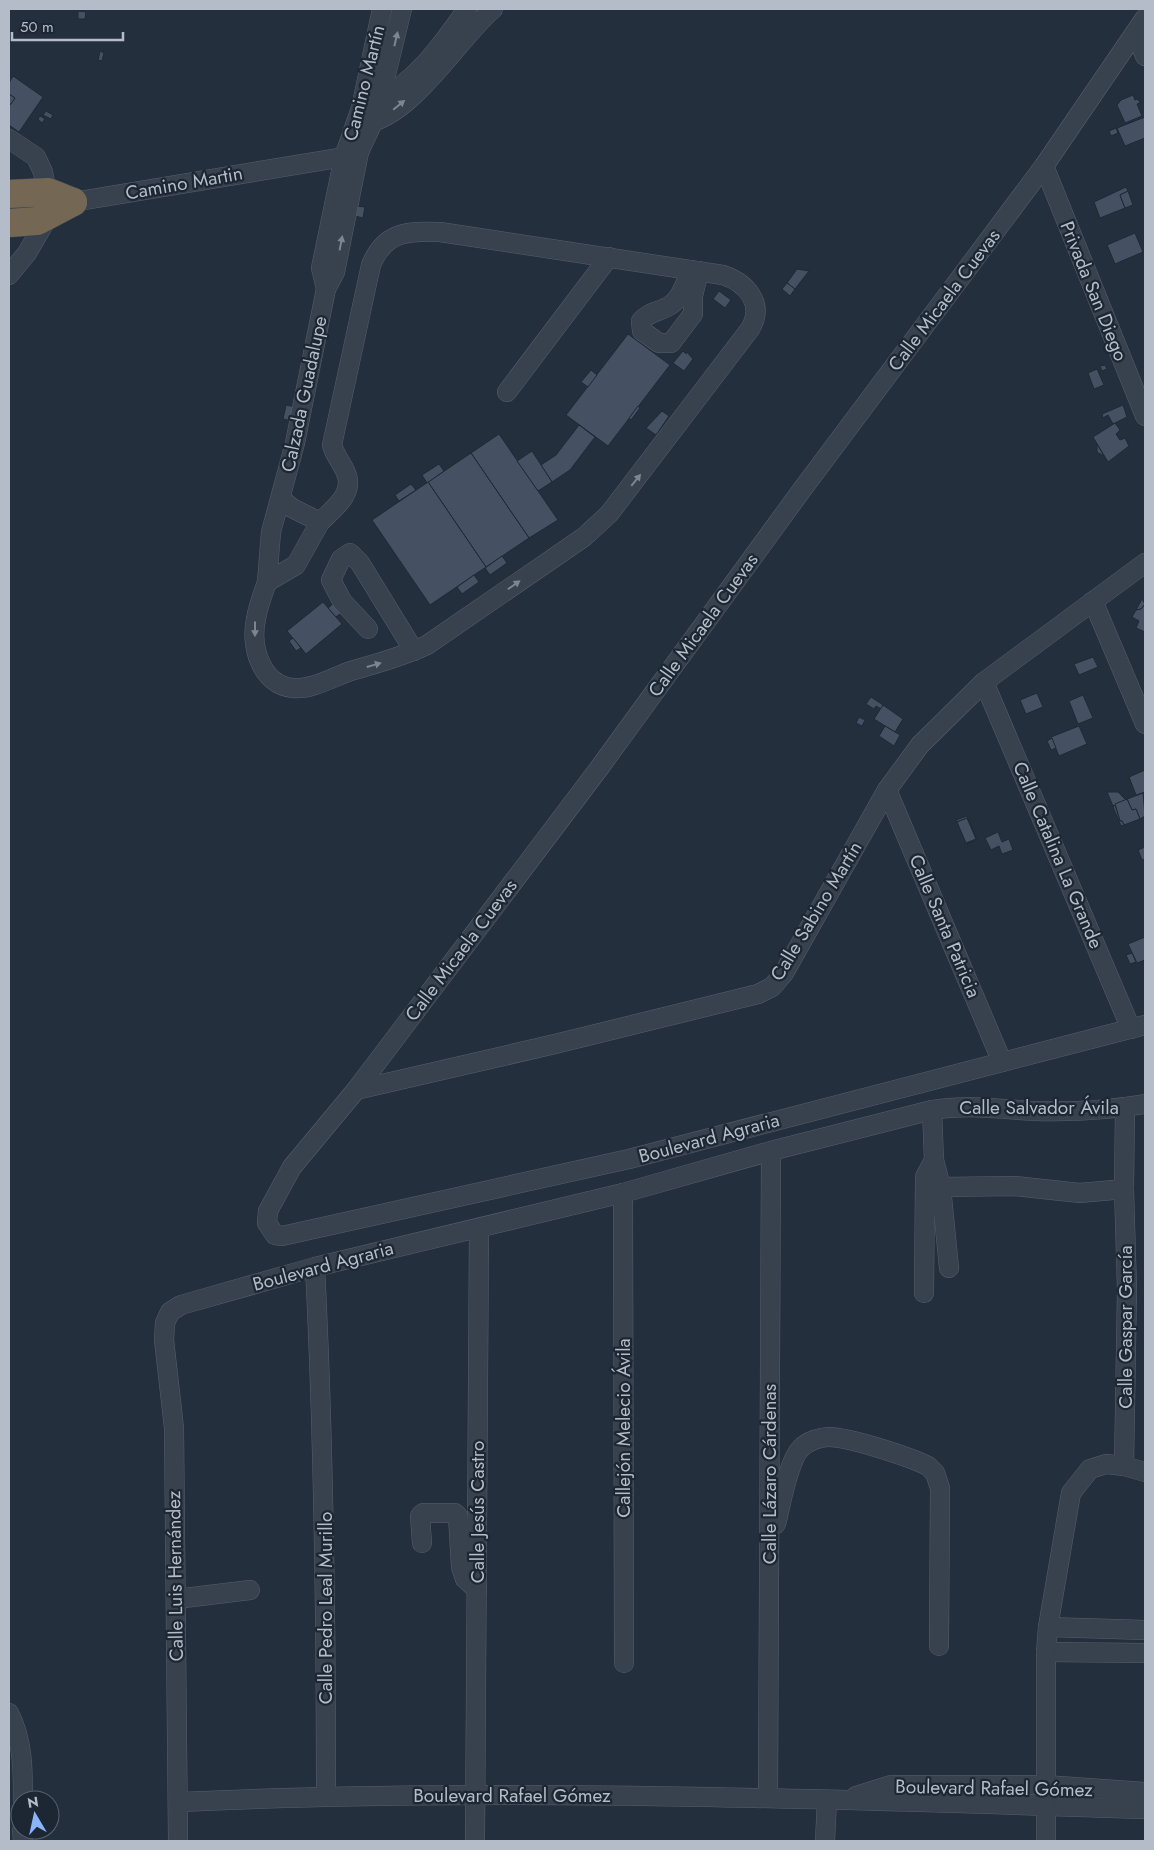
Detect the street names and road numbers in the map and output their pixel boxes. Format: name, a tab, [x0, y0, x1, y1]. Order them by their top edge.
street label: Camino Martín	[337, 22, 391, 144]
street label: Camino Martin	[123, 159, 245, 207]
street label: Privada San Diego	[1054, 217, 1134, 365]
street label: Calle Micaela Cuevas	[882, 223, 1007, 377]
street label: Calzada Guadalupe	[274, 313, 334, 474]
street label: Calle Micaela Cuevas	[642, 547, 765, 702]
street label: Calle Catalina La Grande	[1006, 757, 1110, 953]
street label: Calle Sabino Martín	[764, 836, 868, 986]
street label: Calle Santa Patricia	[903, 850, 987, 1002]
street label: Calle Micaela Cuevas	[399, 873, 524, 1027]
street label: Calle Salvador Ávila	[959, 1094, 1119, 1121]
street label: Boulevard Agraria	[635, 1106, 783, 1170]
street label: Boulevard Agraria	[249, 1234, 397, 1298]
street label: Calle Gaspar García	[1112, 1245, 1139, 1409]
street label: Callejón Melecio Ávila	[610, 1338, 637, 1518]
street label: Calle Lázaro Cárdenas	[756, 1383, 783, 1564]
street label: Calle Jesús Castro	[464, 1441, 491, 1583]
street label: Calle Luis Hernández	[160, 1490, 190, 1662]
street label: Calle Pedro Leal Murillo	[312, 1512, 339, 1704]
street label: Boulevard Rafael Gómez	[895, 1773, 1093, 1803]
street label: Boulevard Rafael Gómez	[413, 1782, 611, 1809]

